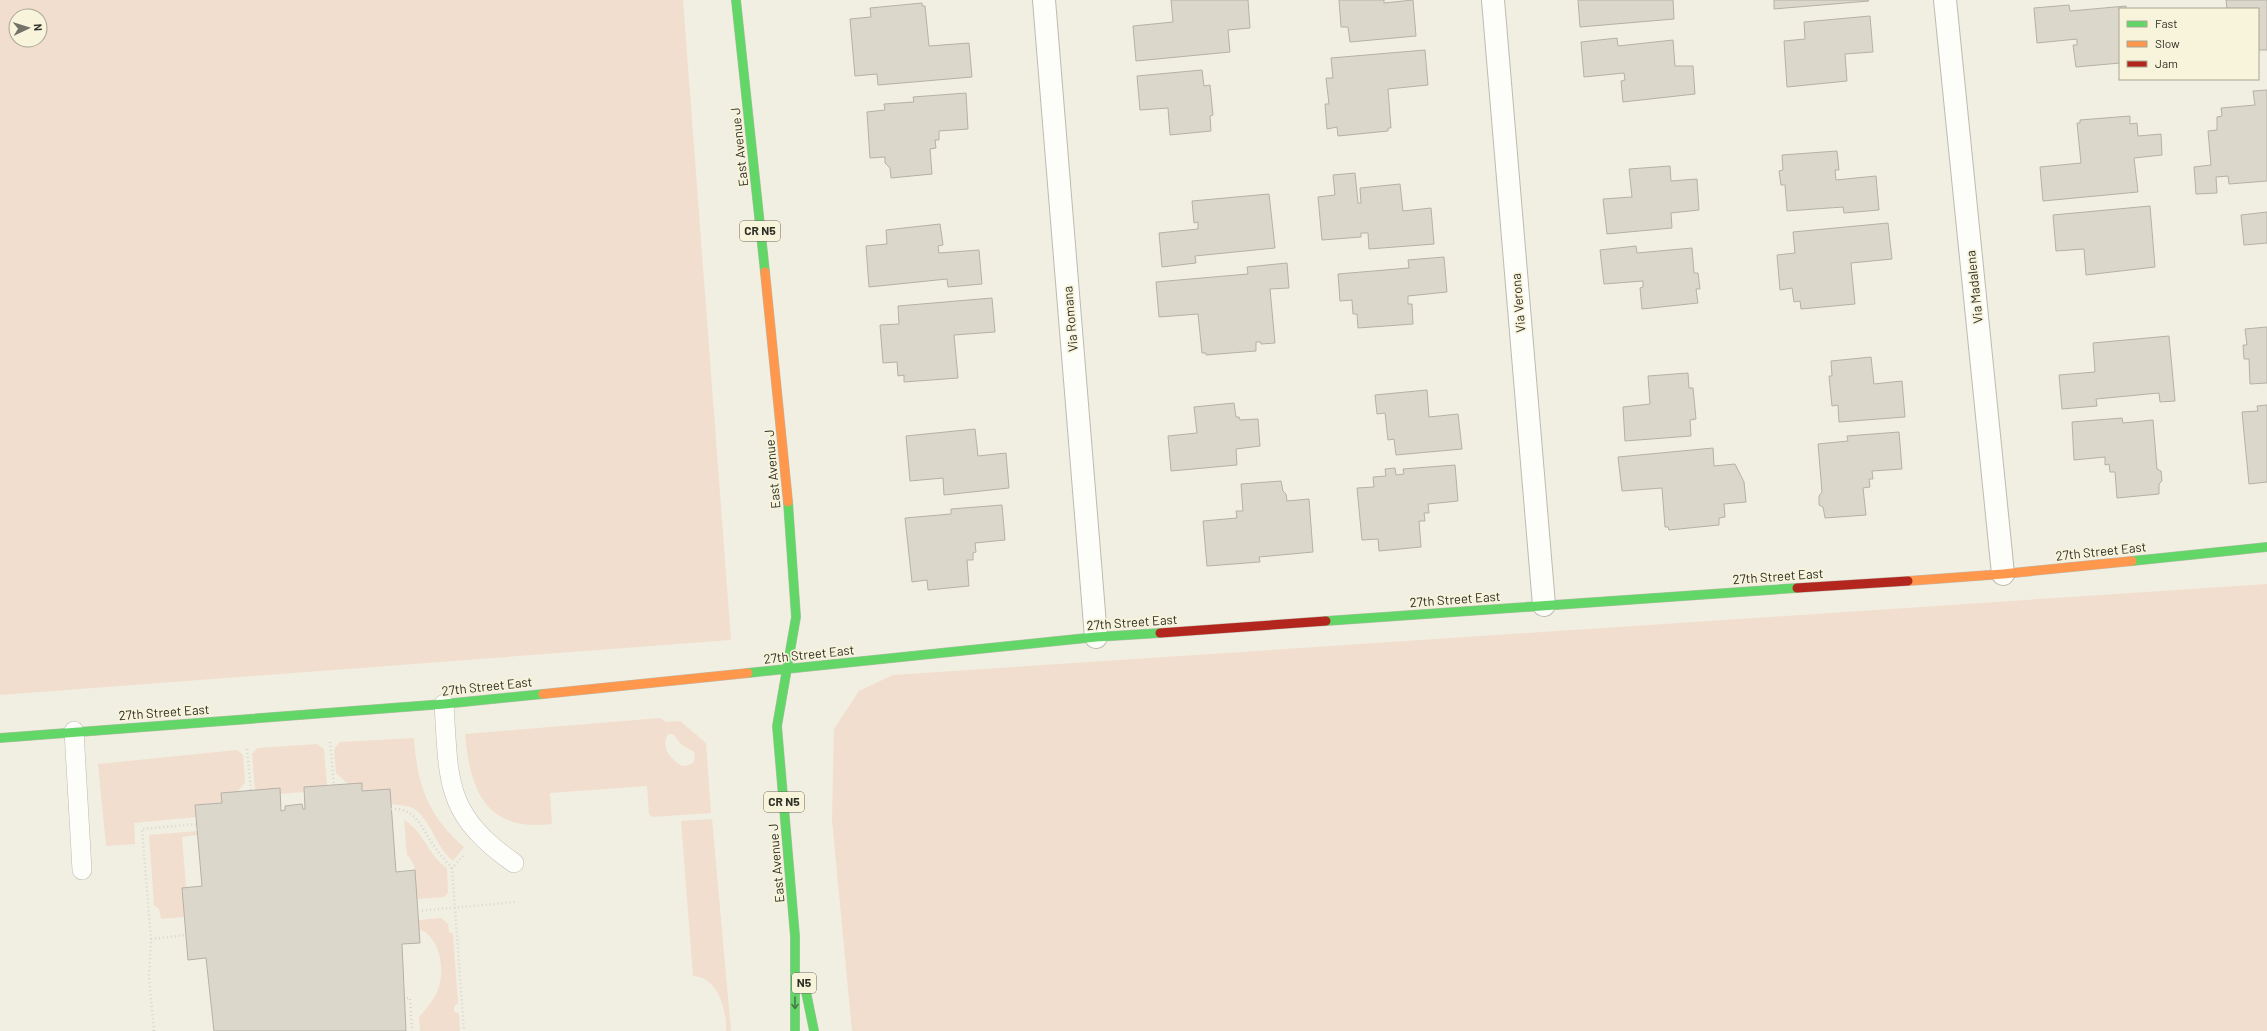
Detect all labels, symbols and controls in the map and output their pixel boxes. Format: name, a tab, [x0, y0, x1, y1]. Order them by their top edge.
north arrow	[8, 8, 48, 48]
legend	[2119, 8, 2259, 80]
text: Fast	[2155, 16, 2178, 30]
text: N	[32, 23, 45, 31]
text: Slow	[2155, 36, 2180, 50]
text: Jam	[2155, 56, 2178, 70]
street label: East Avenue J	[727, 107, 751, 187]
road number: CR N5	[740, 221, 780, 241]
street label: Via Madalena	[1962, 250, 1986, 324]
street label: Via Verona	[1507, 273, 1529, 333]
street label: Via Romana	[1059, 285, 1081, 353]
street label: East Avenue J	[761, 429, 783, 509]
street label: 27th Street East	[2055, 538, 2147, 564]
street label: 27th Street East	[1732, 565, 1824, 587]
street label: 27th Street East	[1409, 588, 1501, 610]
street label: 27th Street East	[1086, 611, 1178, 633]
street label: 27th Street East	[763, 641, 855, 667]
street label: 27th Street East	[441, 673, 533, 699]
street label: 27th Street East	[118, 701, 210, 723]
road number: CR N5	[764, 792, 804, 812]
street label: East Avenue J	[765, 823, 787, 903]
road number: N5	[792, 973, 816, 993]
one-way arrow	[791, 996, 799, 1009]

